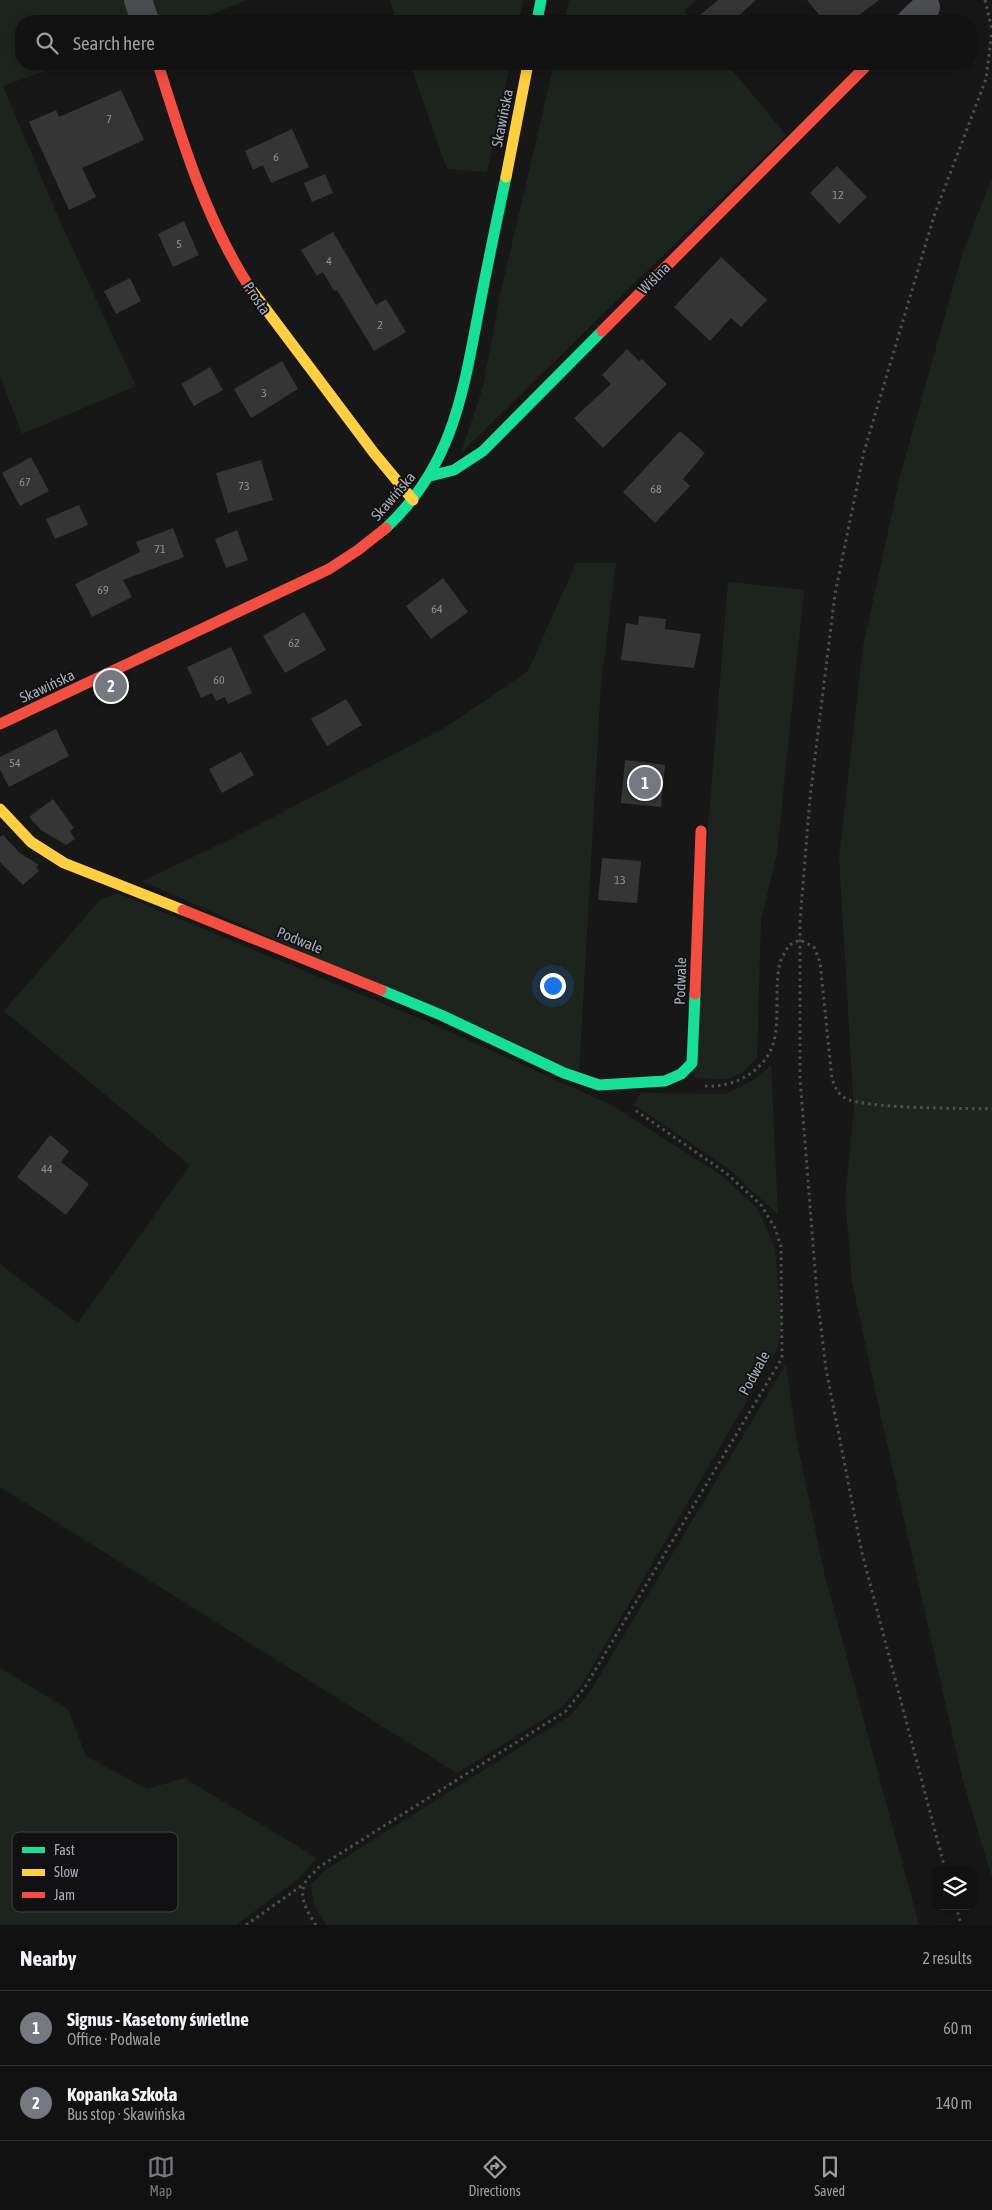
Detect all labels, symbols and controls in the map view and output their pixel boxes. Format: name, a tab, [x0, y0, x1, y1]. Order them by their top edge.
search box	[15, 15, 977, 70]
icon: search	[33, 29, 61, 57]
text: Search here	[73, 32, 155, 54]
street label: Skawińska	[488, 88, 516, 148]
house number: 7	[106, 112, 112, 126]
house number: 6	[273, 150, 279, 164]
house number: 12	[832, 188, 844, 202]
house number: 5	[176, 237, 182, 251]
house number: 4	[326, 254, 332, 268]
street label: Wiślna	[635, 259, 673, 297]
street label: Prosta	[240, 279, 274, 317]
house number: 2	[377, 318, 383, 332]
house number: 3	[261, 386, 267, 400]
street label: Skawińska	[367, 468, 419, 524]
house number: 67	[19, 475, 31, 489]
house number: 73	[238, 479, 250, 493]
house number: 68	[650, 482, 662, 496]
house number: 71	[154, 542, 166, 556]
house number: 69	[97, 583, 109, 597]
house number: 64	[431, 602, 443, 616]
house number: 62	[288, 636, 300, 650]
street label: Skawińska	[17, 666, 77, 706]
pin: 2	[95, 667, 127, 705]
house number: 60	[213, 673, 225, 687]
house number: 54	[9, 756, 21, 770]
pin: 1	[629, 764, 661, 802]
house number: 13	[614, 873, 626, 887]
street label: Podwale	[275, 923, 326, 957]
street label: Podwale	[671, 957, 689, 1005]
your location	[540, 973, 566, 999]
house number: 44	[41, 1162, 53, 1176]
street label: Podwale	[735, 1348, 773, 1398]
legend	[12, 1832, 178, 1912]
text: Fast	[54, 1842, 75, 1858]
text: Slow	[54, 1864, 79, 1880]
map controls	[932, 1865, 977, 1910]
button: layers	[932, 1865, 977, 1910]
text: Jam	[54, 1887, 75, 1903]
text: Nearby	[20, 1946, 76, 1970]
text: 2 results	[922, 1949, 972, 1967]
text: Signus - Kasetony świetlne	[67, 2008, 249, 2030]
text: 1	[32, 2019, 40, 2037]
text: 60 m	[943, 2019, 972, 2037]
text: Office · Podwale	[67, 2030, 161, 2048]
text: Kopanka Szkoła	[67, 2083, 177, 2105]
text: 2	[32, 2094, 40, 2112]
text: 140 m	[936, 2094, 972, 2112]
text: Bus stop · Skawińska	[67, 2105, 185, 2123]
tab: Map	[147, 2153, 175, 2199]
tab: Directions	[468, 2153, 521, 2199]
tab: Saved	[814, 2153, 845, 2199]

